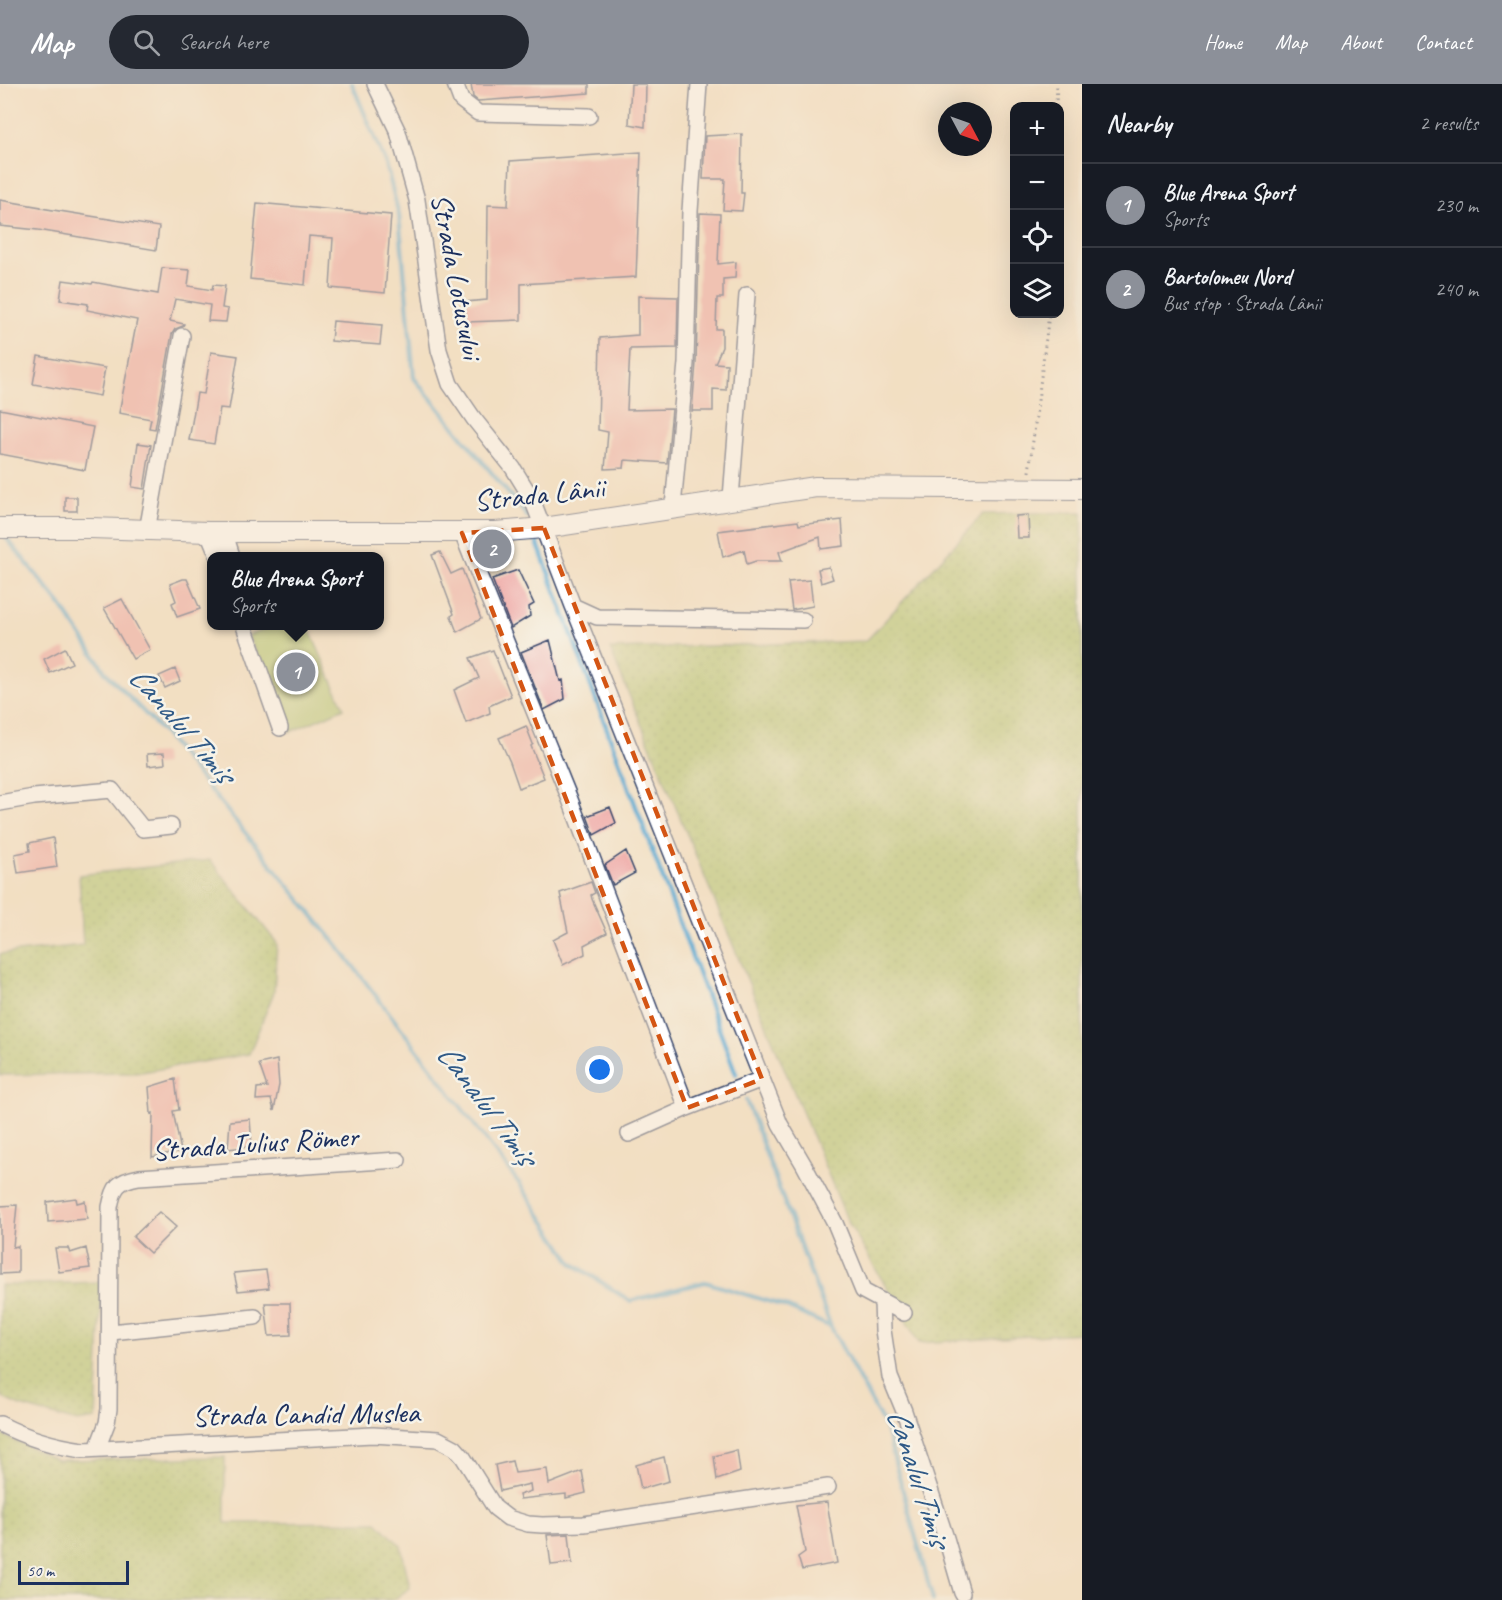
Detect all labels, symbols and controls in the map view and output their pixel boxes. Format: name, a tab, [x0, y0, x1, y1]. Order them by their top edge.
search box	[109, 15, 529, 69]
text: Map	[30, 25, 73, 60]
icon: search	[130, 26, 163, 59]
text: Search here	[178, 28, 268, 56]
text: Home	[1204, 29, 1242, 55]
text: Map	[1275, 29, 1307, 55]
text: About	[1340, 29, 1382, 55]
text: Contact	[1415, 29, 1472, 55]
north arrow	[938, 102, 992, 156]
map controls	[1010, 102, 1064, 318]
button: +	[1010, 102, 1064, 156]
text: Nearby	[1106, 107, 1171, 140]
text: 2 results	[1419, 111, 1478, 136]
button: −	[1010, 156, 1064, 210]
text: Blue Arena Sport	[1163, 179, 1294, 207]
street label: Strada Lotusului	[422, 190, 492, 365]
text: 1	[1121, 193, 1130, 218]
text: 230 m	[1435, 193, 1478, 218]
text: Sports	[1163, 207, 1208, 232]
button: locate	[1010, 210, 1064, 264]
text: Bartolomeu Nord	[1163, 263, 1291, 291]
button: layers	[1010, 264, 1064, 318]
text: 2	[1121, 277, 1130, 302]
text: 240 m	[1435, 277, 1478, 302]
text: Bus stop · Strada Lânii	[1163, 291, 1321, 316]
street label: Strada Lânii	[472, 468, 609, 520]
pin: 2	[472, 526, 512, 572]
popup	[207, 552, 384, 630]
text: Blue Arena Sport	[230, 565, 361, 593]
text: Sports	[230, 593, 275, 618]
pin: 1	[276, 650, 316, 694]
water label: Canalul Timiș	[120, 657, 248, 796]
water label: Canalul Timiș	[428, 1035, 550, 1178]
your location	[585, 1055, 614, 1084]
street label: Strada Iulius Römer	[151, 1117, 362, 1169]
street label: Strada Candid Muslea	[192, 1393, 422, 1435]
water label: Canalul Timiș	[878, 1403, 962, 1557]
scale bar	[18, 1558, 129, 1586]
text: 50 m	[27, 1561, 54, 1581]

